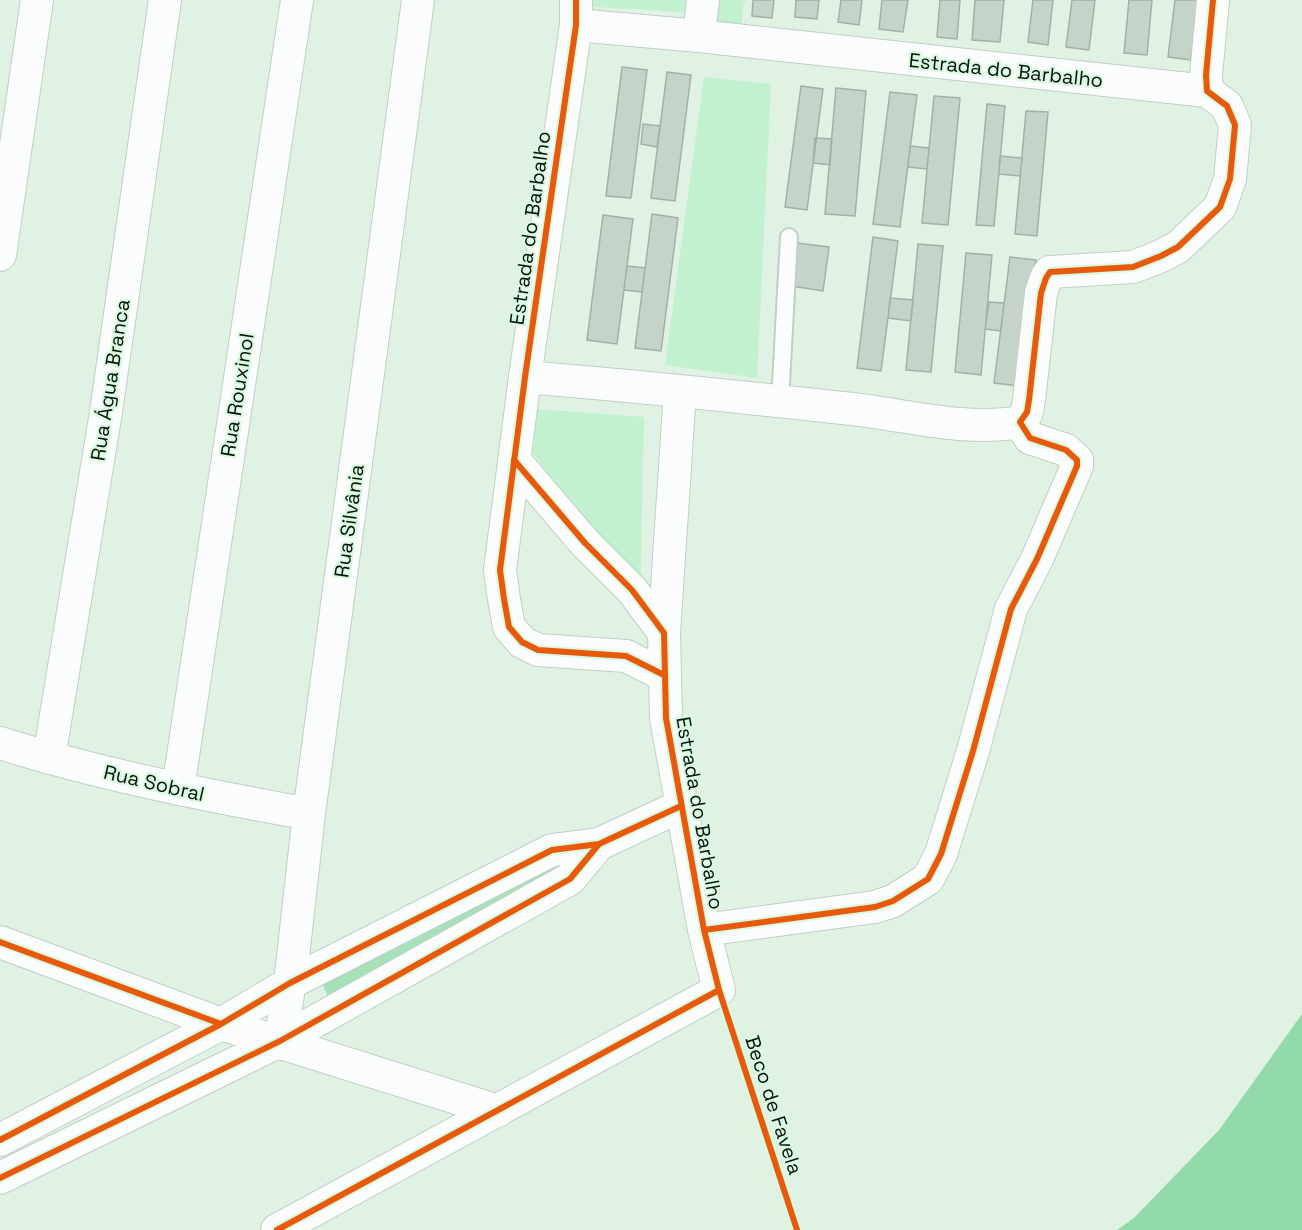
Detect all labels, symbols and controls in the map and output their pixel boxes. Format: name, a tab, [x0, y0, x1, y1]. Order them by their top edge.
street label: Estrada do Barbalho	[908, 47, 1104, 93]
street label: Estrada do Barbalho	[504, 130, 556, 326]
street label: Rua Água Branca	[84, 297, 136, 463]
street label: Rua Rouxinol	[214, 331, 260, 459]
street label: Rua Silvânia	[328, 463, 370, 579]
street label: Estrada do Barbalho	[670, 715, 730, 911]
street label: Rua Sobral	[101, 759, 207, 807]
street label: Beco de Favela	[739, 1032, 809, 1178]

